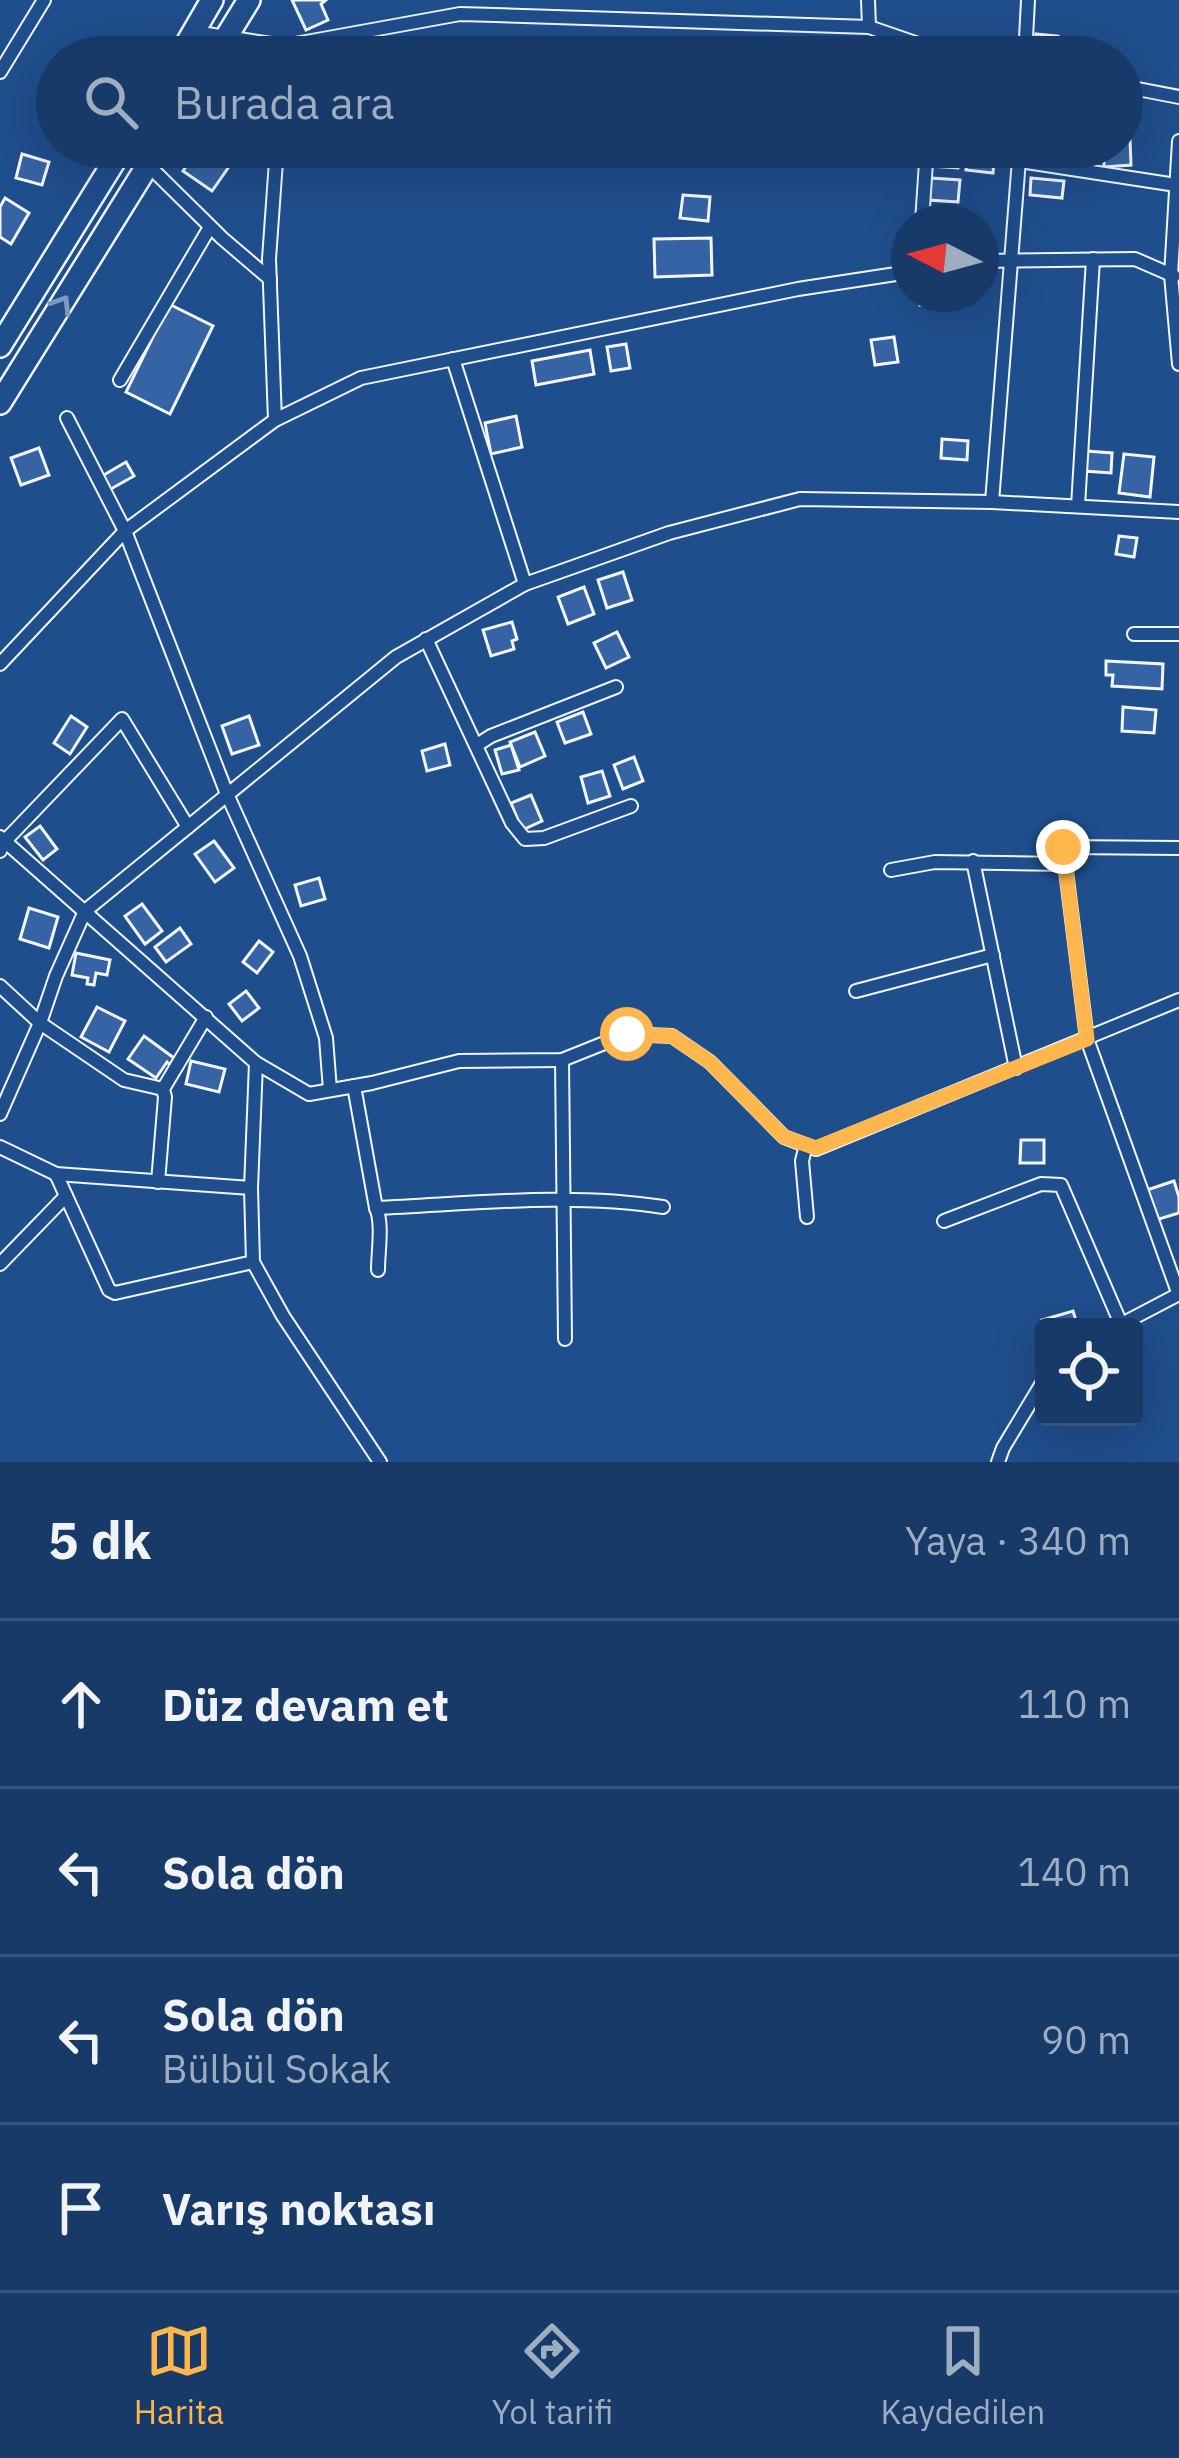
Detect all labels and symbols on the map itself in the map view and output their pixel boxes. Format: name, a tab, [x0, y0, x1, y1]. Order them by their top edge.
north arrow	[891, 204, 999, 312]
one-way arrow	[48, 295, 70, 317]
route end	[1036, 820, 1090, 874]
route start	[600, 1007, 654, 1061]

